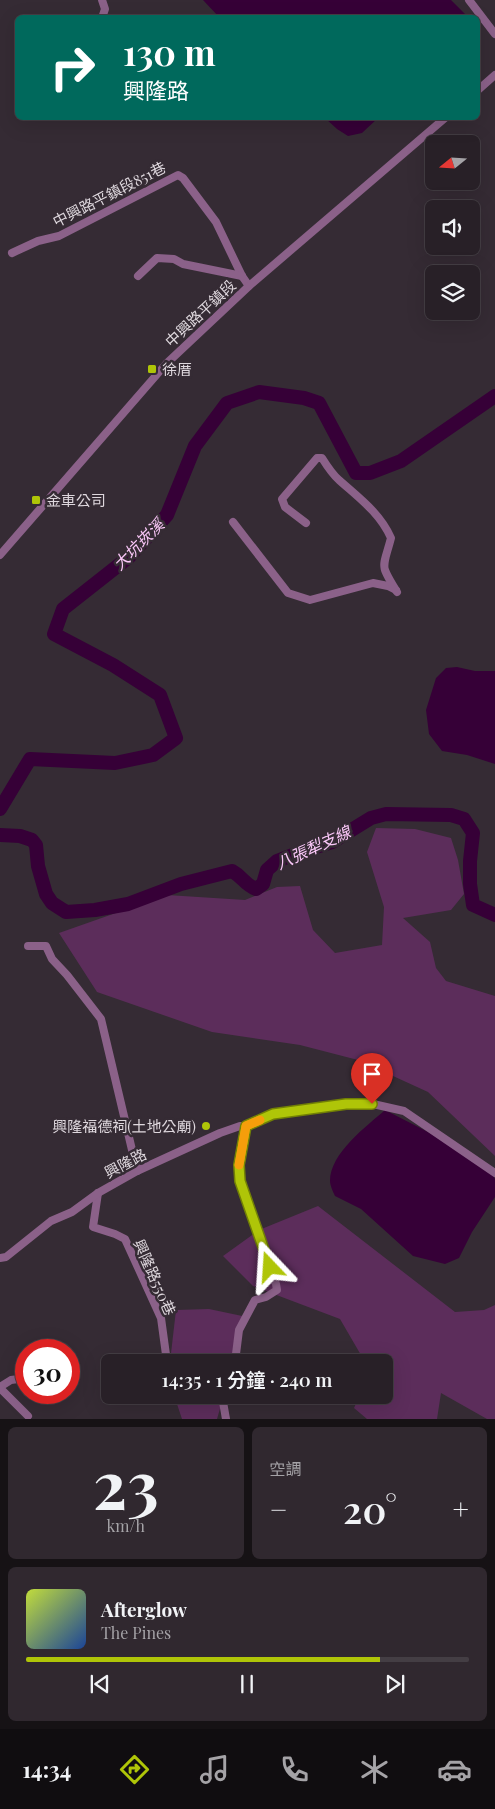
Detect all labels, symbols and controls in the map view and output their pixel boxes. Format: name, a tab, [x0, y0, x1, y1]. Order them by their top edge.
text: 130 m	[123, 28, 216, 75]
icon: right	[40, 35, 105, 100]
text: 興隆路	[123, 75, 189, 105]
north arrow	[425, 135, 480, 190]
map controls	[425, 135, 480, 320]
street label: 中興路平鎮段851巷	[49, 157, 169, 231]
button: sound	[425, 200, 480, 255]
button: layers	[425, 265, 480, 320]
street label: 中興路平鎮段	[160, 275, 240, 351]
place label: 徐厝	[162, 359, 192, 379]
marker: 徐厝	[146, 363, 158, 375]
place label: 金車公司	[46, 490, 106, 510]
marker: 金車公司	[30, 494, 42, 506]
water label: 大坑崁溪	[108, 513, 169, 574]
water label: 八張犁支線	[272, 820, 355, 873]
pin	[351, 1053, 393, 1104]
icon: arrive	[358, 1060, 386, 1088]
place label: 興隆福德祠(土地公廟)	[52, 1116, 196, 1136]
marker: 興隆福德祠(土地公廟)	[200, 1120, 212, 1132]
street label: 興隆路	[100, 1144, 150, 1182]
street label: 興隆路550巷	[129, 1236, 181, 1318]
position arrow	[243, 1240, 295, 1292]
speed limit sign: 30	[15, 1339, 80, 1404]
text: 14:35 · 1 分鐘 · 240 m	[162, 1366, 332, 1392]
text: 23	[93, 1439, 159, 1525]
text: 空調	[270, 1458, 302, 1479]
text: 20°	[343, 1483, 397, 1534]
text: −	[270, 1490, 288, 1527]
text: +	[453, 1490, 469, 1527]
text: km/h	[107, 1515, 145, 1536]
text: Afterglow	[101, 1596, 187, 1622]
text: The Pines	[101, 1622, 171, 1643]
icon: previous	[86, 1670, 114, 1698]
icon: pause	[233, 1670, 261, 1698]
icon: next	[381, 1670, 409, 1698]
icon: directions	[117, 1752, 152, 1787]
icon: music	[197, 1752, 232, 1787]
icon: phone	[277, 1752, 312, 1787]
icon: climate	[357, 1752, 392, 1787]
icon: car	[437, 1752, 472, 1787]
text: 14:34	[23, 1754, 71, 1784]

